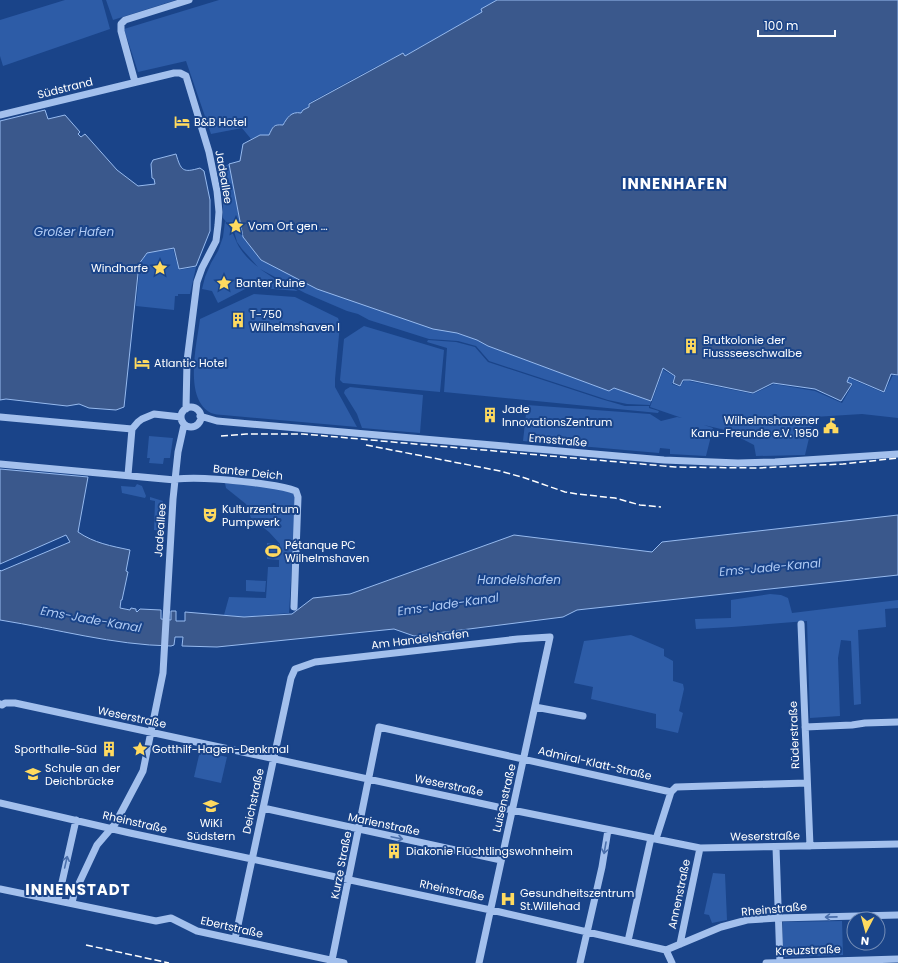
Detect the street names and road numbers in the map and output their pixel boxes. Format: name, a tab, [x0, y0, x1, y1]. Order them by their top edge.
street label: Südstrand	[36, 73, 94, 103]
street label: Jadeallee	[211, 149, 237, 205]
street label: Emsstraße	[528, 429, 588, 451]
street label: Banter Deich	[212, 460, 284, 484]
street label: Jadeallee	[150, 502, 170, 558]
street label: Am Handelshafen	[370, 625, 470, 653]
street label: Rüderstraße	[785, 701, 803, 769]
street label: Weserstraße	[96, 702, 168, 732]
street label: Admiral-Klatt-Straße	[537, 742, 654, 784]
street label: Luisenstraße	[488, 762, 520, 834]
street label: Deichstraße	[238, 767, 268, 835]
street label: Weserstraße	[413, 770, 485, 800]
street label: Rheinstraße	[101, 807, 169, 837]
street label: Marienstraße	[347, 809, 422, 839]
street label: Weserstraße	[730, 827, 800, 845]
street label: Kurze Straße	[327, 830, 355, 900]
street label: Annenstraße	[664, 857, 694, 930]
street label: Rheinstraße	[418, 875, 486, 905]
street label: Rheinstraße	[740, 898, 808, 920]
street label: Ebertstraße	[199, 912, 265, 942]
street label: Kreuzstraße	[775, 941, 841, 959]

